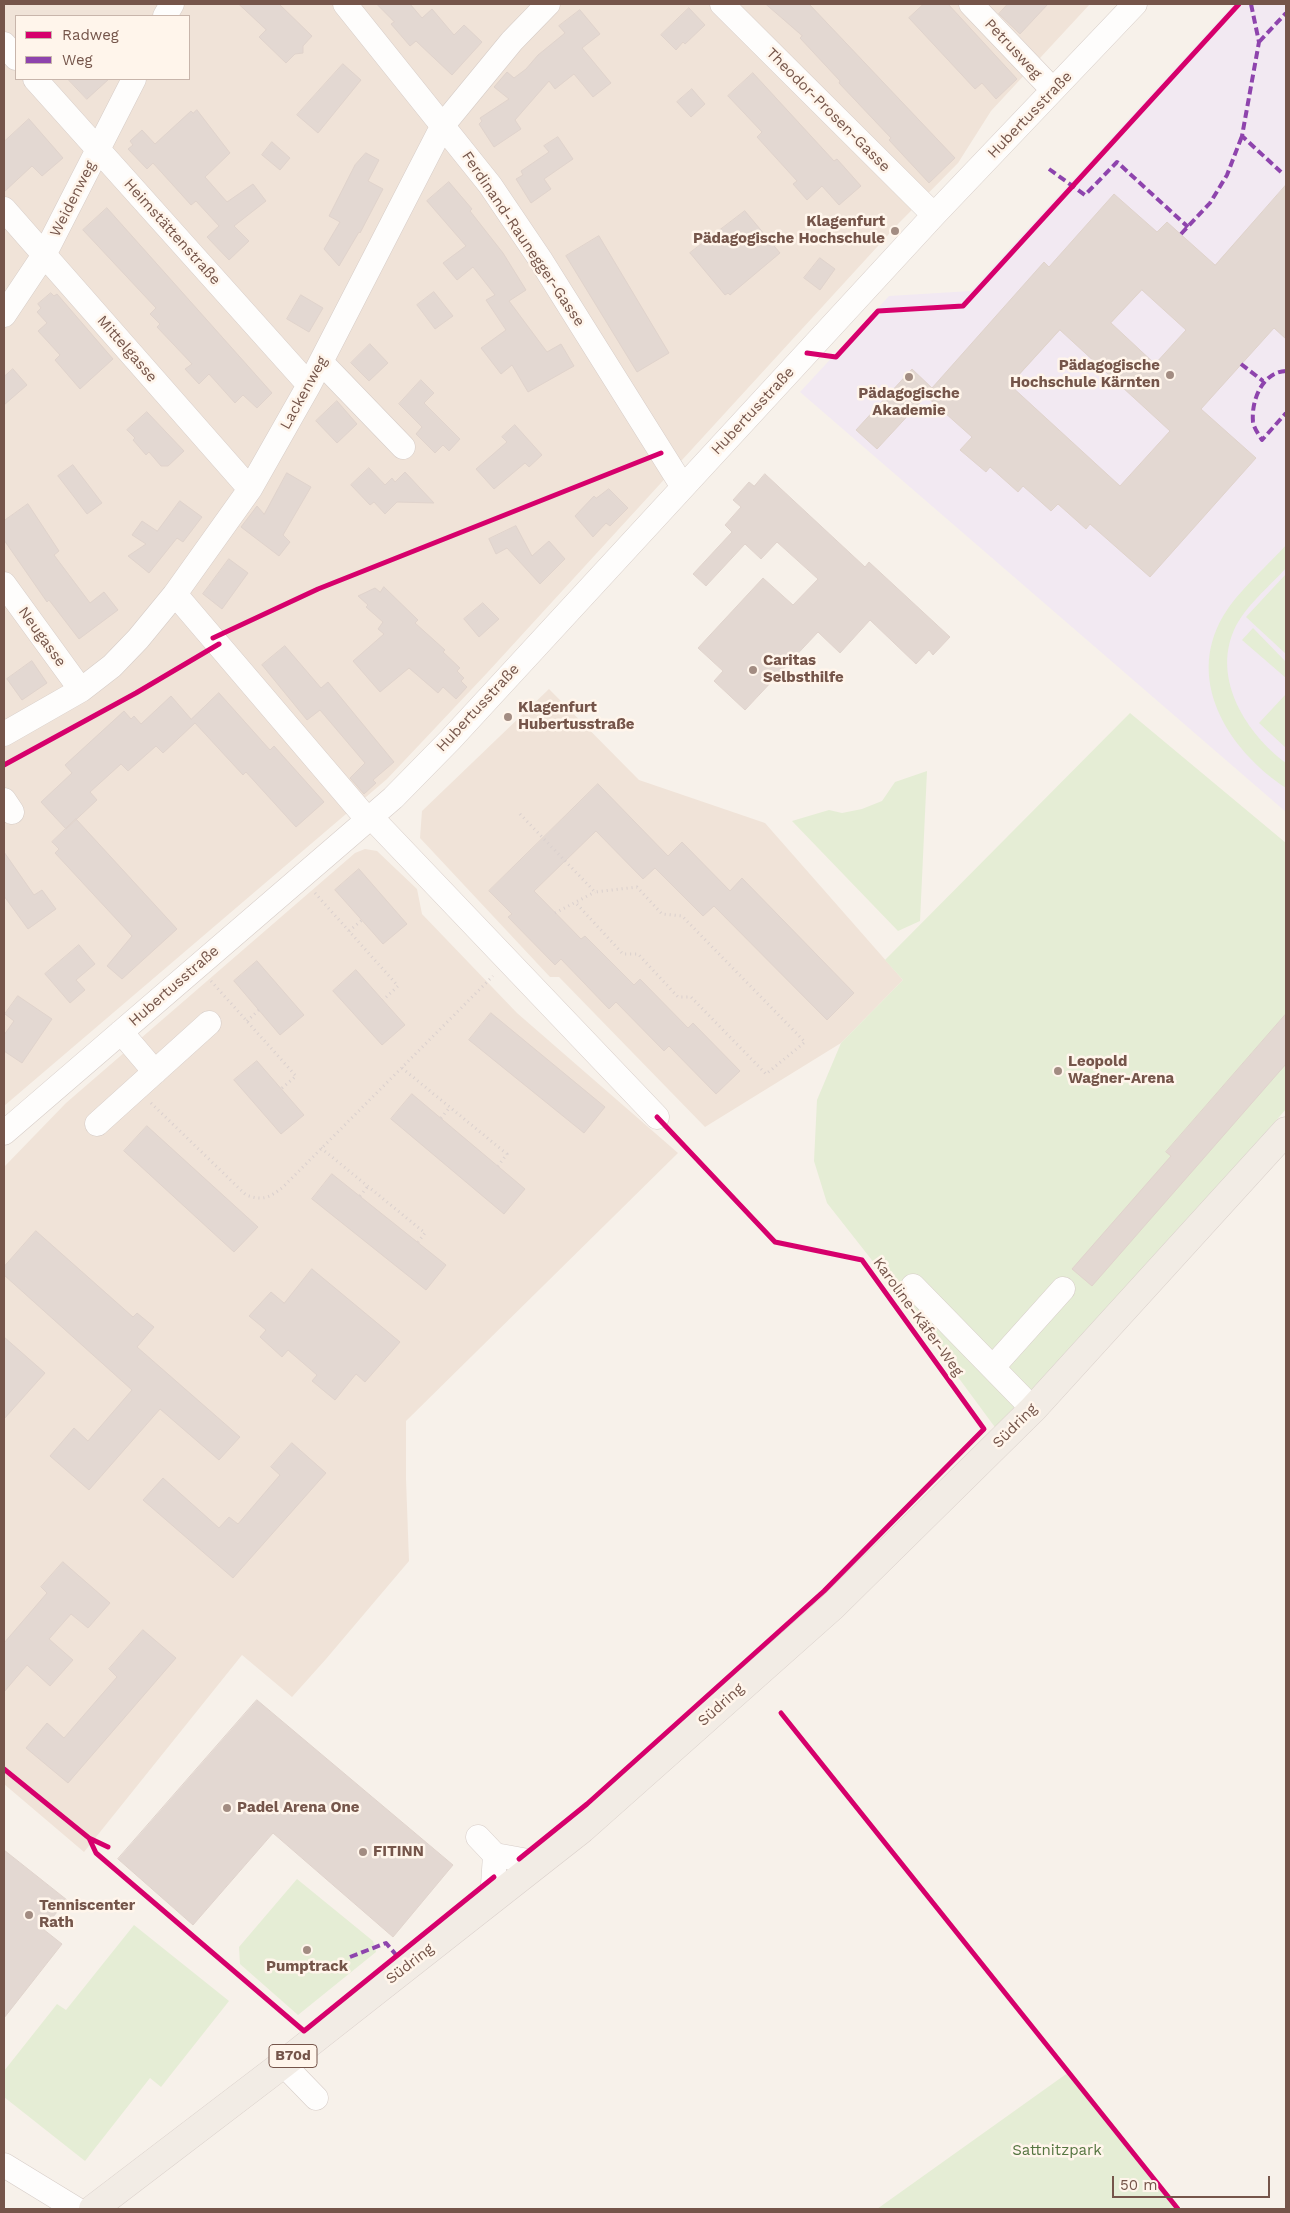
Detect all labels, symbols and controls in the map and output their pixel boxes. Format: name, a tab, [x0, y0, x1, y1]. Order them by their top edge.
legend	[15, 15, 190, 80]
street label: Petrusweg	[981, 15, 1045, 83]
text: Radweg	[62, 26, 119, 44]
street label: Theodor-Prosen-Gasse	[762, 44, 894, 176]
text: Weg	[62, 51, 93, 69]
street label: Hubertusstraße	[984, 68, 1076, 162]
street label: Ferdinand-Raunegger-Gasse	[458, 148, 588, 330]
street label: Weidenweg	[46, 158, 100, 240]
street label: Heimstättenstraße	[120, 175, 224, 289]
place label: Klagenfurt Pädagogische Hochschule	[693, 213, 885, 248]
marker: Klagenfurt Pädagogische Hochschule	[889, 225, 901, 237]
street label: Mittelgasse	[93, 312, 161, 386]
street label: Lackenweg	[277, 353, 331, 433]
place label: Pädagogische Hochschule Kärnten	[1010, 357, 1160, 392]
street label: Hubertusstraße	[708, 363, 798, 459]
marker: Pädagogische Hochschule Kärnten	[1164, 369, 1176, 381]
marker: Pädagogische Akademie	[903, 371, 915, 383]
place label: Pädagogische Akademie	[858, 385, 960, 420]
street label: Neugasse	[14, 604, 70, 670]
place label: Caritas Selbsthilfe	[763, 652, 844, 687]
street label: Hubertusstraße	[433, 660, 523, 756]
marker: Caritas Selbsthilfe	[747, 664, 759, 676]
place label: Klagenfurt Hubertusstraße	[518, 699, 635, 734]
marker: Klagenfurt Hubertusstraße	[502, 711, 514, 723]
street label: Hubertusstraße	[125, 942, 223, 1030]
place label: Leopold Wagner-Arena	[1068, 1053, 1174, 1088]
marker: Leopold Wagner-Arena	[1052, 1065, 1064, 1077]
street label: Karoline-Käfer-Weg	[869, 1254, 967, 1380]
street label: Südring	[989, 1400, 1041, 1452]
street label: Südring	[694, 1680, 748, 1730]
place label: Padel Arena One	[237, 1799, 359, 1817]
marker: Padel Arena One	[221, 1802, 233, 1814]
place label: FITINN	[373, 1843, 424, 1861]
marker: FITINN	[357, 1846, 369, 1858]
place label: Tenniscenter Rath	[39, 1897, 135, 1932]
marker: Tenniscenter Rath	[23, 1909, 35, 1921]
street label: Südring	[383, 1940, 437, 1988]
marker: Pumptrack	[301, 1944, 313, 1956]
place label: Pumptrack	[266, 1958, 348, 1976]
road number: B70d	[269, 2044, 317, 2068]
park label: Sattnitzpark	[1012, 2142, 1102, 2160]
scale bar	[1115, 2166, 1272, 2198]
text: 50 m	[1120, 2176, 1157, 2194]

